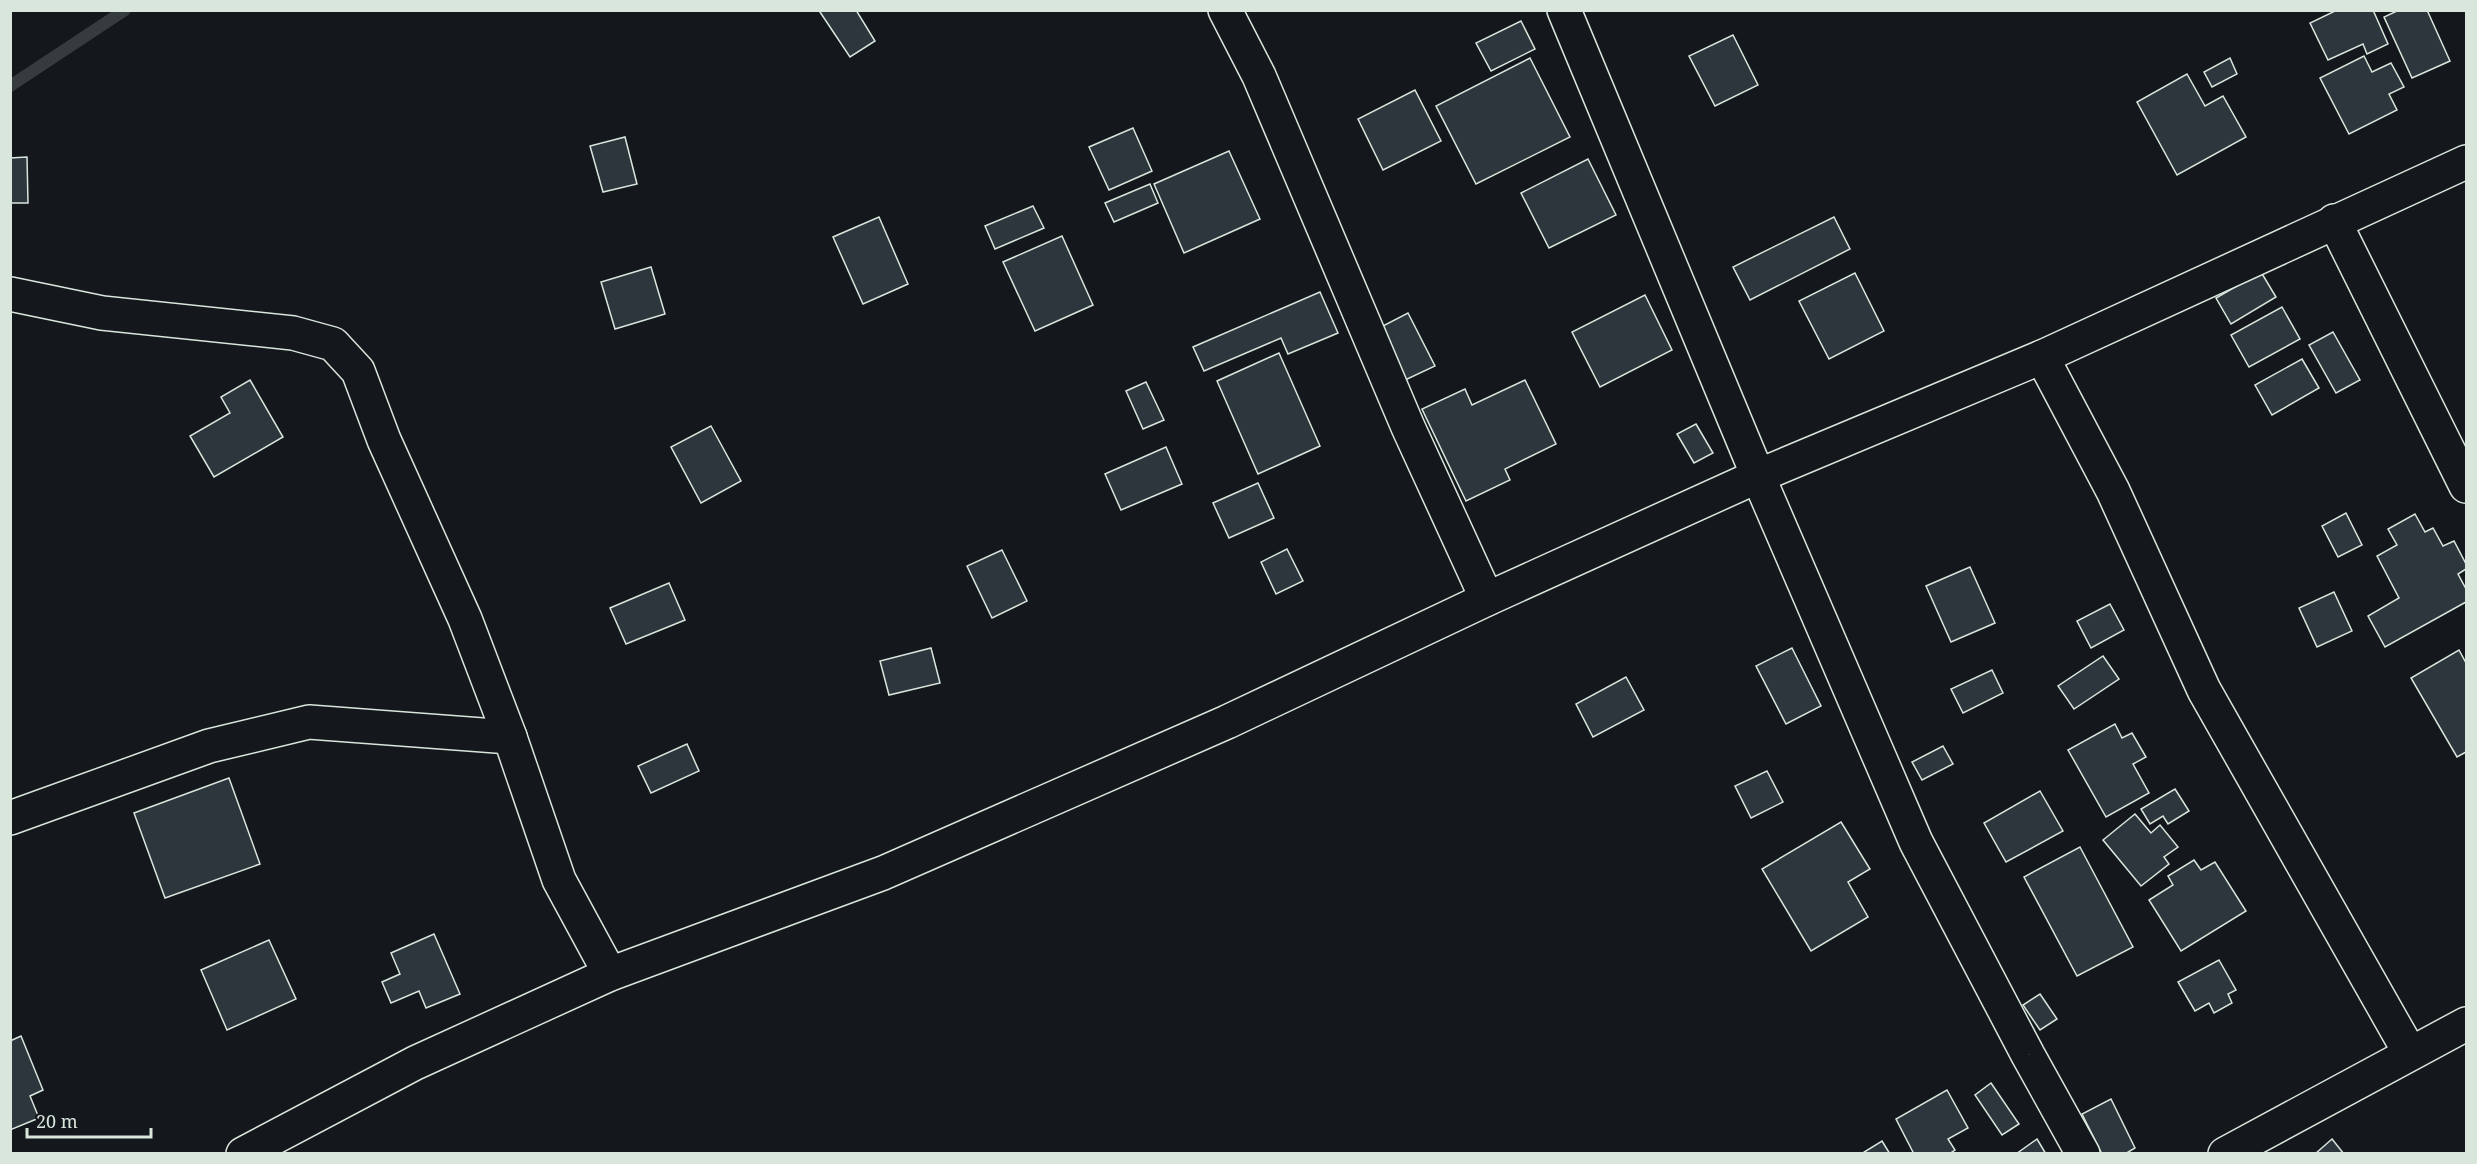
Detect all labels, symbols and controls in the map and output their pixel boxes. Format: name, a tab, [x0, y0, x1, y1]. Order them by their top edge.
scale bar	[27, 1101, 152, 1139]
text: 20 m	[36, 1109, 78, 1133]

